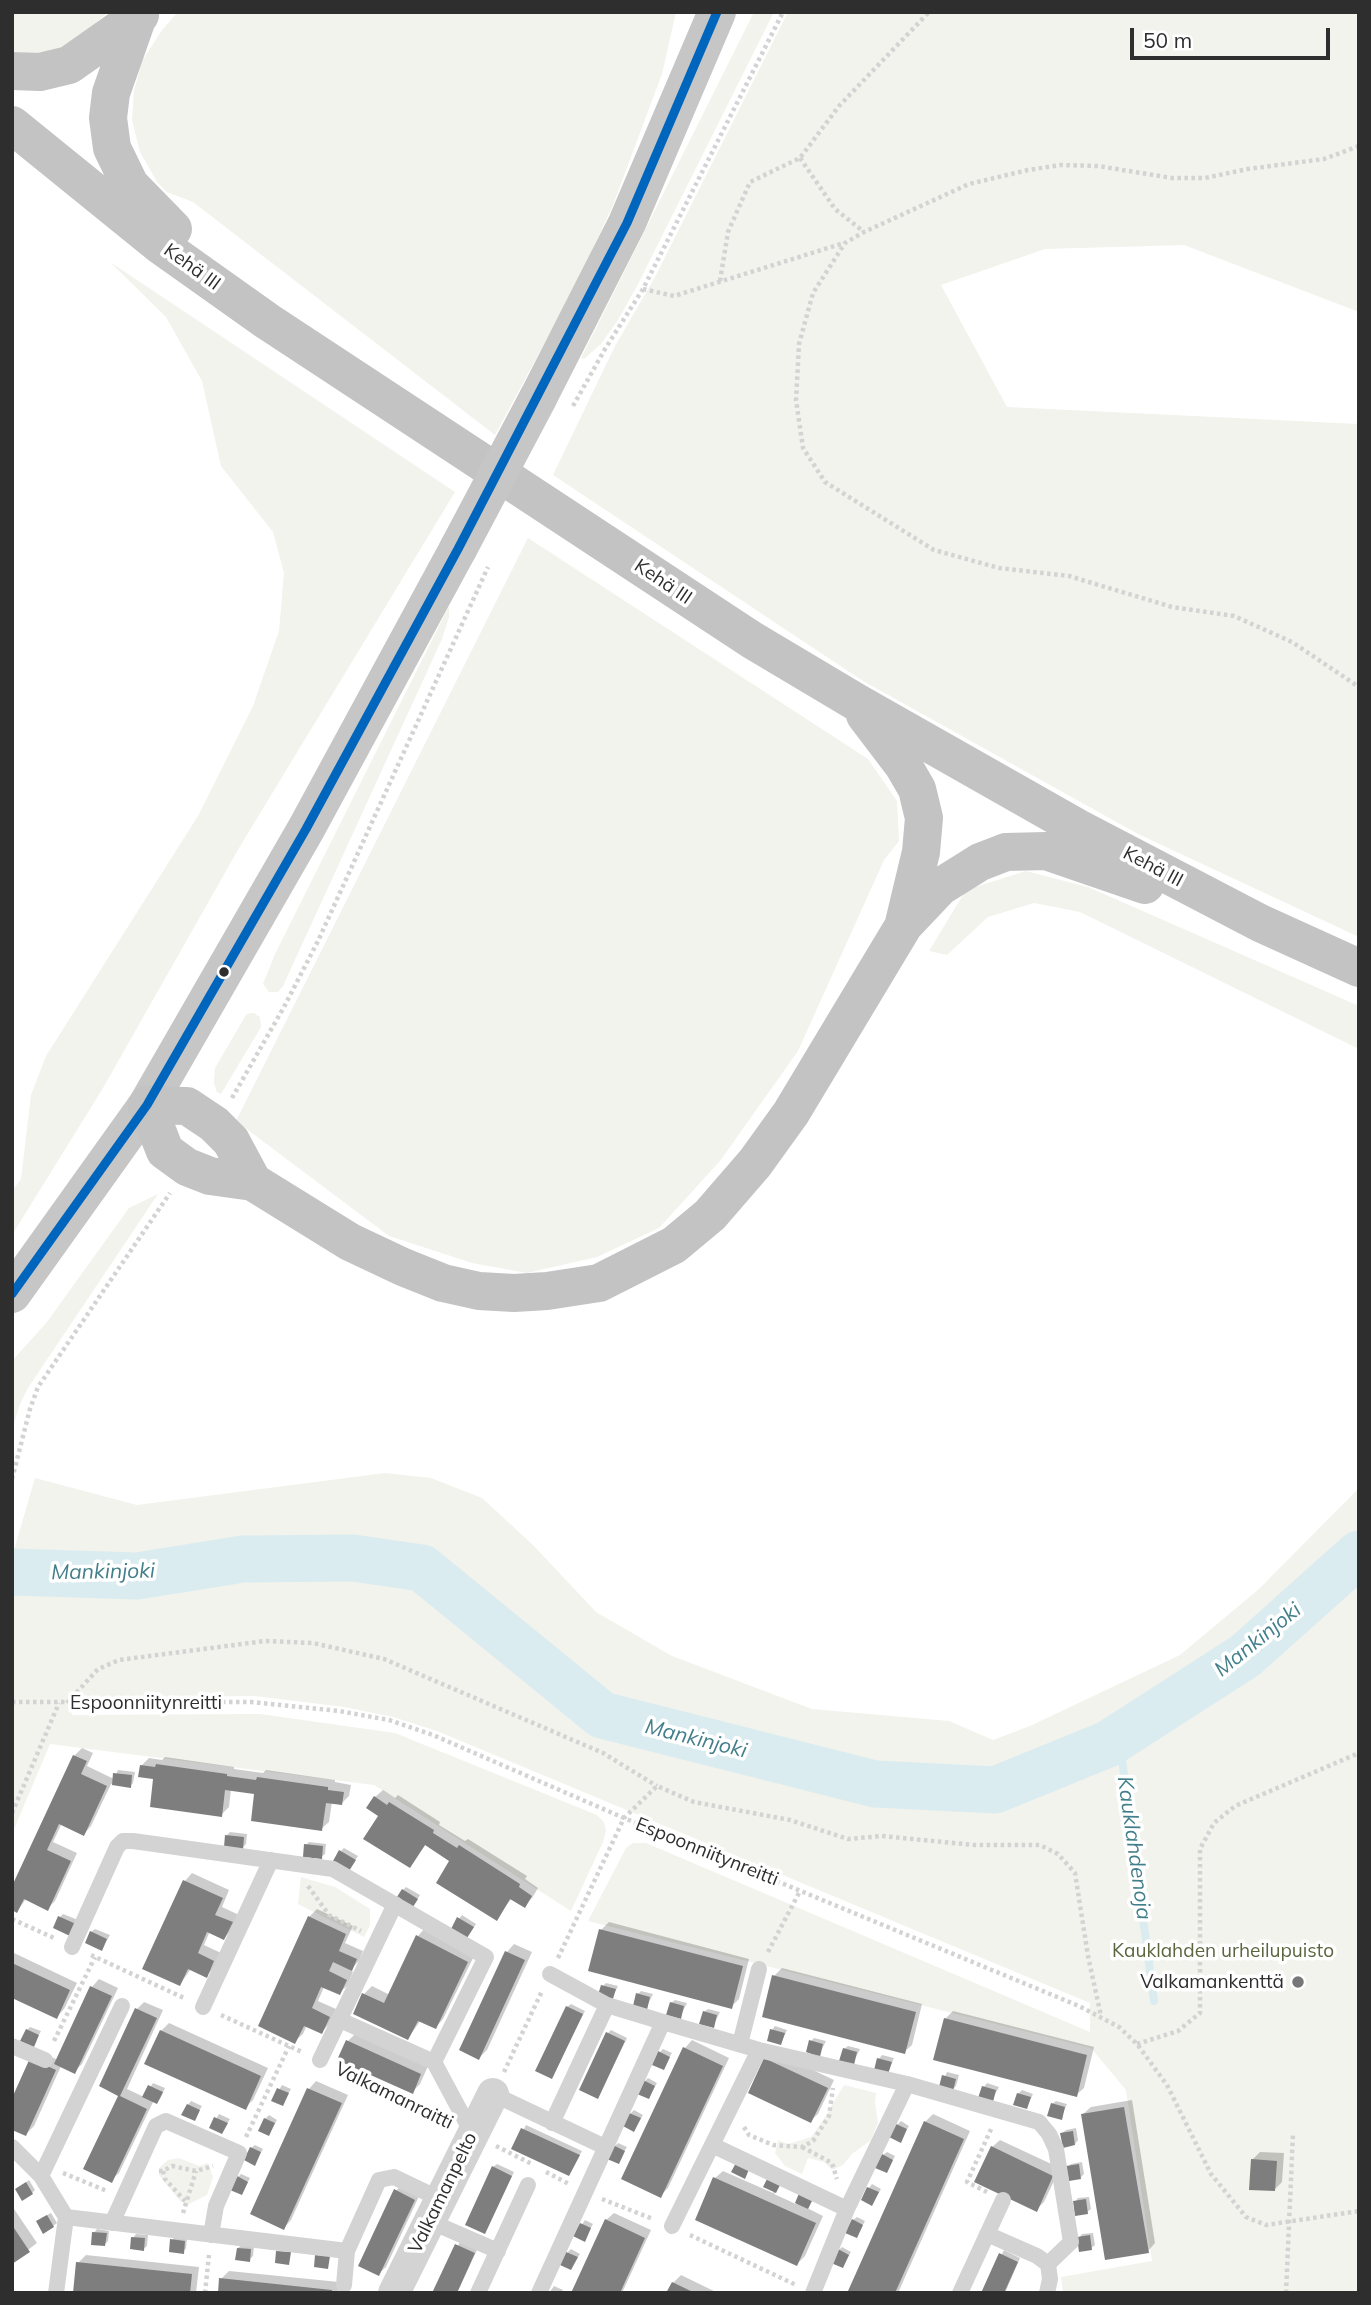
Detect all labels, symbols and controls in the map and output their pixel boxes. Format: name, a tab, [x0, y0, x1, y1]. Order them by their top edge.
scale bar	[1133, 14, 1332, 58]
text: 50 m	[1143, 27, 1192, 53]
street label: Kehä III	[159, 239, 225, 295]
street label: Kehä III	[630, 555, 696, 609]
street label: Kehä III	[1119, 842, 1187, 892]
unlabelled marker	[217, 965, 231, 979]
water label: Mankinjoki	[51, 1558, 155, 1586]
water label: Mankinjoki	[1210, 1598, 1306, 1682]
street label: Espoonniitynreitti	[70, 1692, 222, 1714]
water label: Mankinjoki	[643, 1714, 749, 1764]
water label: Kauklahdenoja	[1111, 1775, 1157, 1921]
street label: Espoonniitynreitti	[632, 1813, 782, 1891]
park label: Kauklahden urheilupuisto	[1112, 1940, 1334, 1962]
place label: Valkamankenttä	[1140, 1971, 1284, 1993]
marker: Valkamankenttä	[1290, 1974, 1306, 1990]
street label: Valkamanraitti	[331, 2058, 457, 2134]
street label: Valkamanpelto	[404, 2129, 482, 2257]

